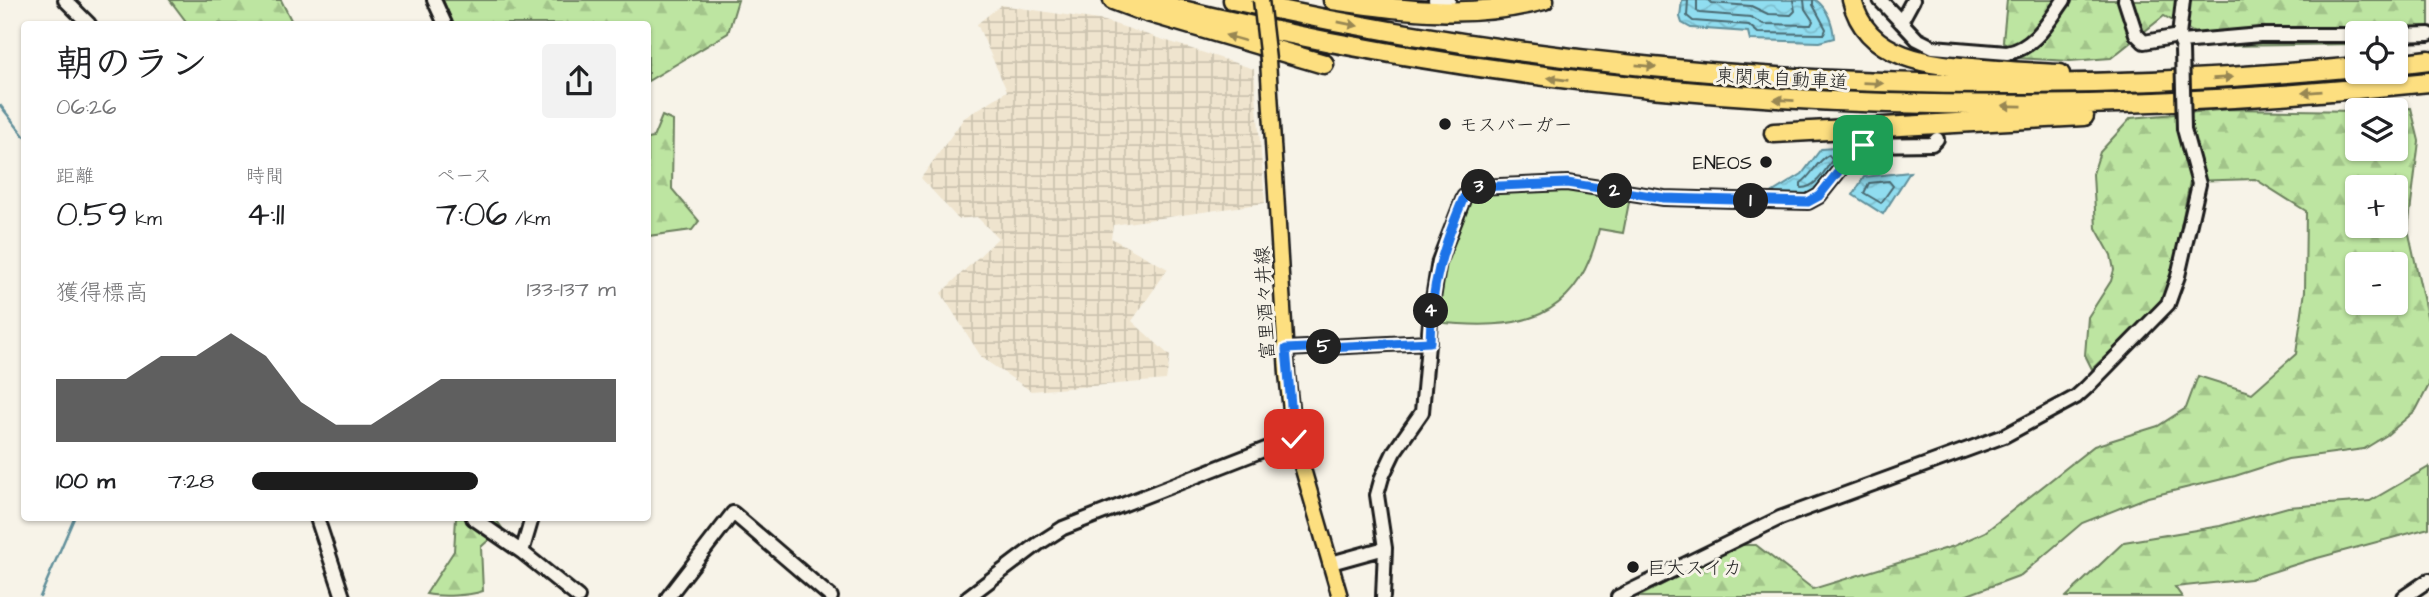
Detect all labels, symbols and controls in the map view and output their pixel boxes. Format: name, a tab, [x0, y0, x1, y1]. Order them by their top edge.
one-way arrow	[1337, 18, 1359, 29]
map controls	[2345, 21, 2408, 315]
button: locate	[2345, 21, 2408, 84]
one-way arrow	[1224, 32, 1245, 42]
text: 朝のラン	[56, 39, 208, 91]
button: share	[542, 44, 616, 118]
one-way arrow	[1635, 61, 1657, 72]
street label: 東関東自動車道	[1715, 63, 1849, 96]
one-way arrow	[2212, 72, 2234, 83]
one-way arrow	[1547, 73, 1569, 84]
one-way arrow	[1862, 77, 1884, 88]
one-way arrow	[2301, 87, 2323, 98]
text: 06:26	[56, 91, 116, 123]
one-way arrow	[1773, 94, 1795, 105]
button: layers	[2345, 98, 2408, 161]
one-way arrow	[2000, 100, 2022, 112]
place label: モスバーガー	[1459, 112, 1573, 139]
pin	[1833, 115, 1893, 175]
marker: モスバーガー	[1437, 116, 1453, 132]
icon: arrive	[1844, 126, 1882, 164]
place label: ENEOS	[1693, 150, 1752, 177]
marker: ENEOS	[1758, 154, 1774, 170]
text: 距離	[56, 163, 94, 190]
text: 時間	[246, 163, 284, 190]
text: ペース	[436, 163, 492, 190]
pin: 3	[1462, 170, 1496, 204]
text: 3	[1474, 173, 1483, 200]
pin: 2	[1598, 174, 1632, 208]
button: +	[2345, 175, 2408, 238]
text: 2	[1609, 177, 1620, 204]
pin: 1	[1734, 184, 1768, 218]
text: 1	[1749, 187, 1752, 214]
text: 0.59	[56, 190, 128, 239]
text: 4:11	[246, 190, 285, 239]
text: 7:06	[436, 190, 507, 239]
text: km	[128, 206, 162, 233]
text: /km	[507, 206, 550, 233]
street label: 富里酒々井線	[1249, 245, 1282, 361]
button: −	[2345, 252, 2408, 315]
text: 133–137 m	[527, 273, 616, 305]
text: 獲得標高	[56, 277, 148, 309]
pin: 4	[1414, 294, 1448, 328]
text: 4	[1424, 297, 1437, 324]
pin: 5	[1306, 330, 1342, 364]
text: 5	[1317, 333, 1330, 360]
pin	[1264, 409, 1324, 469]
icon: check	[1275, 420, 1313, 458]
text: 100 m	[56, 465, 115, 497]
text: 7:28	[168, 465, 214, 497]
place label: 巨大スイカ	[1647, 555, 1742, 582]
marker: 巨大スイカ	[1625, 559, 1641, 575]

